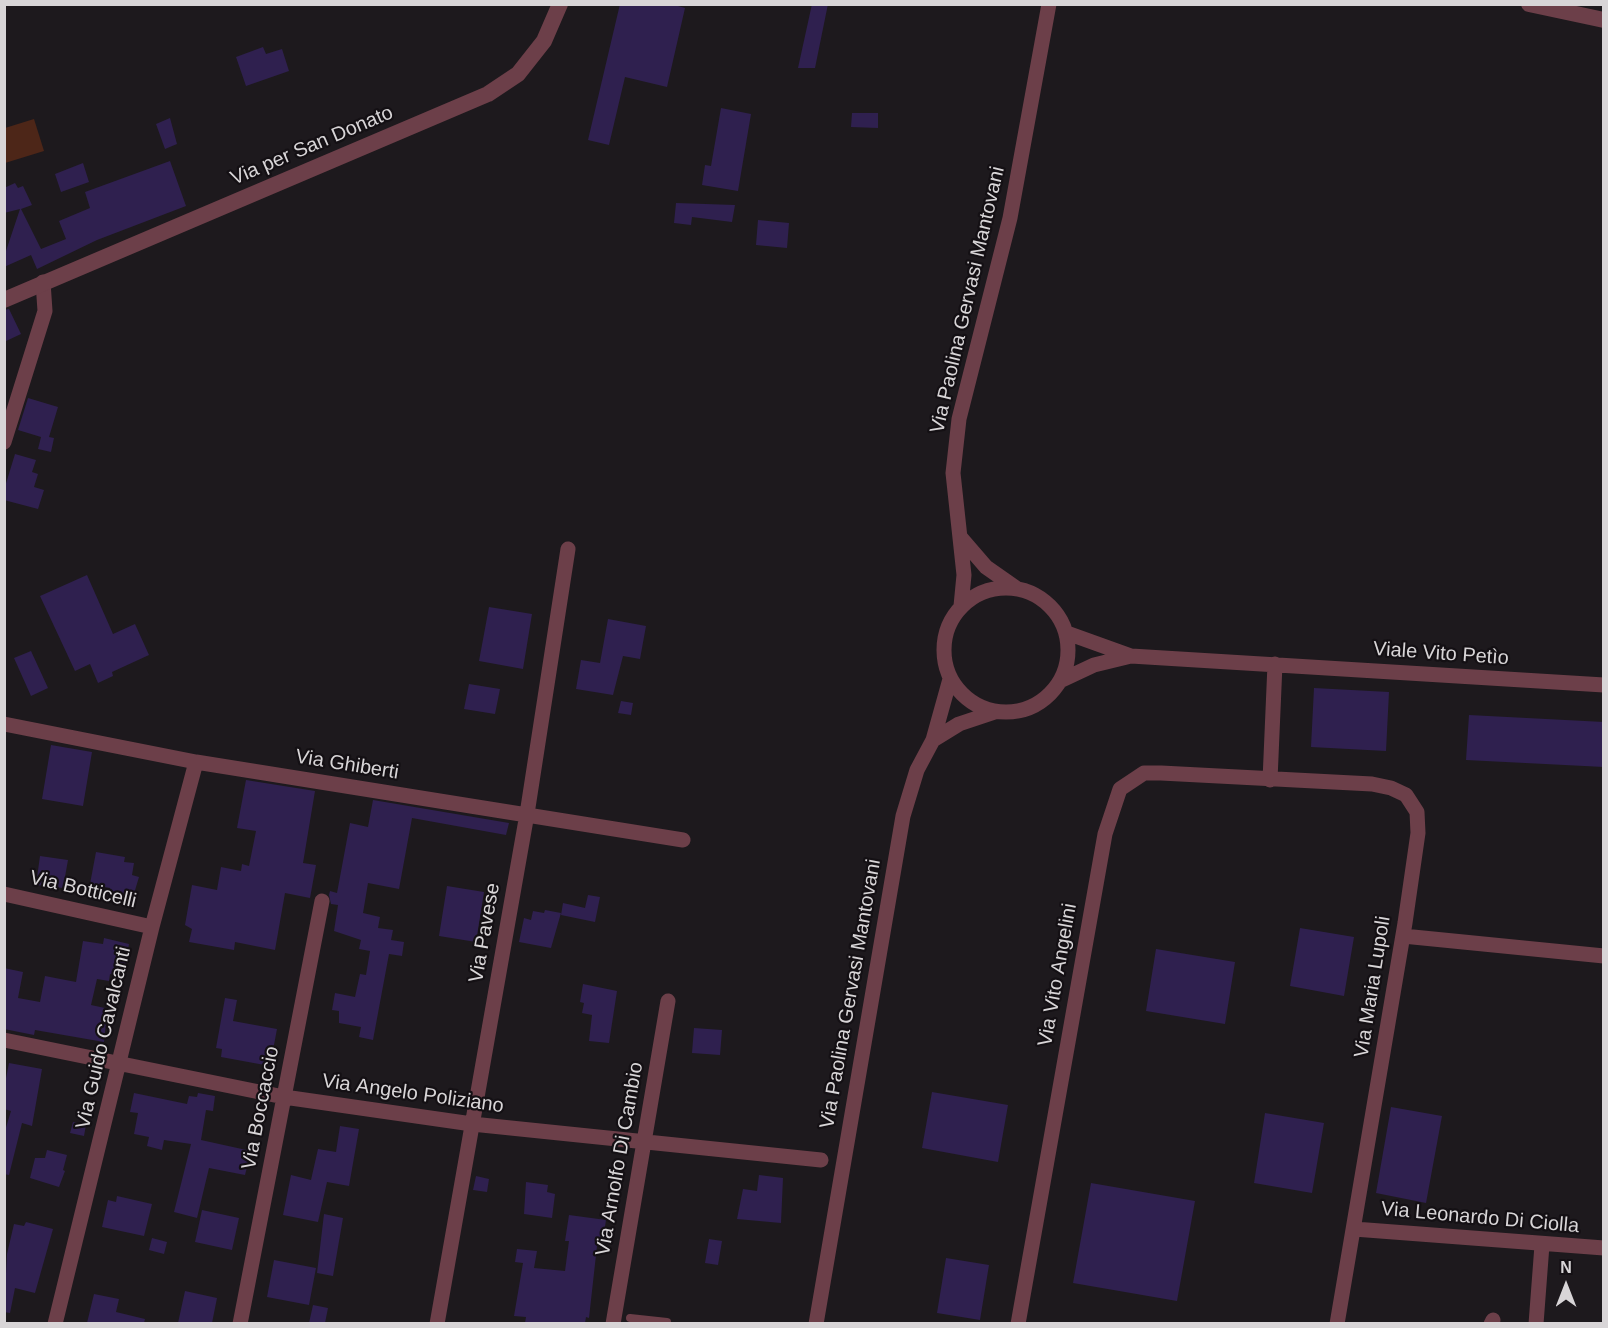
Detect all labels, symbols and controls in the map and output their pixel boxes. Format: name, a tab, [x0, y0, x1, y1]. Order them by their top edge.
street label: Via per San Donato	[227, 101, 397, 191]
street label: Via Paolina Gervasi Mantovani	[926, 164, 1010, 436]
street label: Viale Vito Petìo	[1372, 637, 1510, 671]
street label: Via Ghiberti	[294, 745, 400, 785]
street label: Via Paolina Gervasi Mantovani	[815, 857, 887, 1131]
street label: Via Botticelli	[27, 866, 139, 914]
street label: Via Pavese	[464, 881, 506, 985]
street label: Via Vito Angelini	[1034, 902, 1082, 1048]
street label: Via Maria Lupoli	[1350, 914, 1396, 1060]
street label: Via Guido Cavalcanti	[71, 944, 137, 1132]
street label: Via Boccaccio	[237, 1044, 285, 1172]
street label: Via Arnolfo Di Cambio	[591, 1060, 649, 1258]
street label: Via Angelo Poliziano	[321, 1069, 505, 1119]
street label: Via Leonardo Di Ciolla	[1380, 1197, 1580, 1239]
north arrow	[1536, 1256, 1596, 1316]
text: N	[1560, 1259, 1572, 1276]

